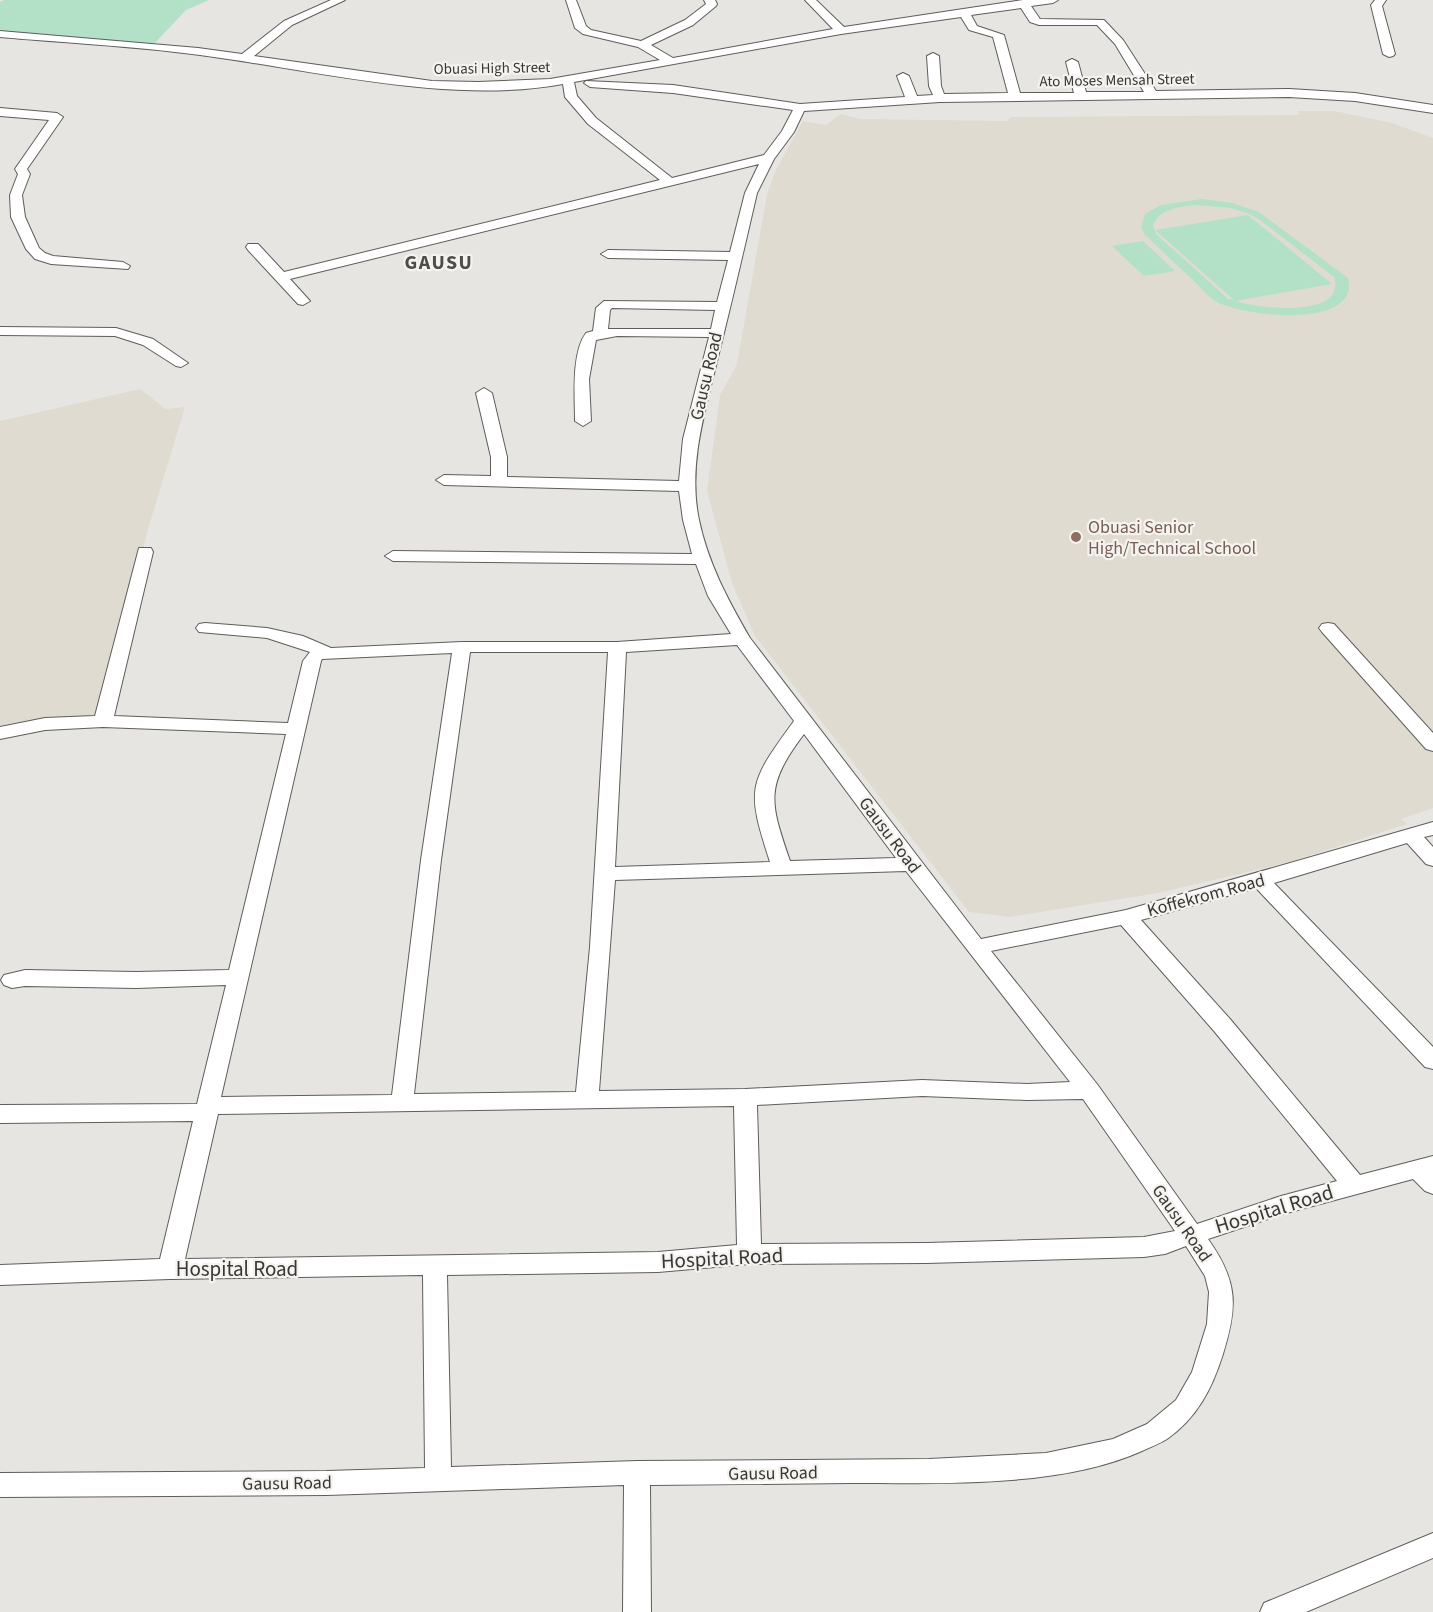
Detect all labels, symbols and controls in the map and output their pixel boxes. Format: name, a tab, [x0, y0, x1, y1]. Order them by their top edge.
street label: Obuasi High Street	[433, 57, 551, 80]
street label: Ato Moses Mensah Street	[1039, 69, 1195, 92]
district label: GAUSU	[405, 249, 473, 277]
street label: Gausu Road	[684, 330, 729, 423]
place label: Obuasi Senior High/Technical School	[1088, 515, 1256, 561]
marker: Obuasi Senior High/Technical School	[1069, 530, 1083, 544]
street label: Gausu Road	[853, 792, 927, 879]
street label: Koffekrom Road	[1144, 868, 1268, 923]
street label: Hospital Road	[1211, 1177, 1337, 1241]
street label: Gausu Road	[1146, 1179, 1218, 1267]
street label: Hospital Road	[660, 1240, 784, 1276]
street label: Hospital Road	[176, 1254, 298, 1284]
street label: Gausu Road	[728, 1460, 818, 1487]
street label: Gausu Road	[242, 1470, 332, 1497]

